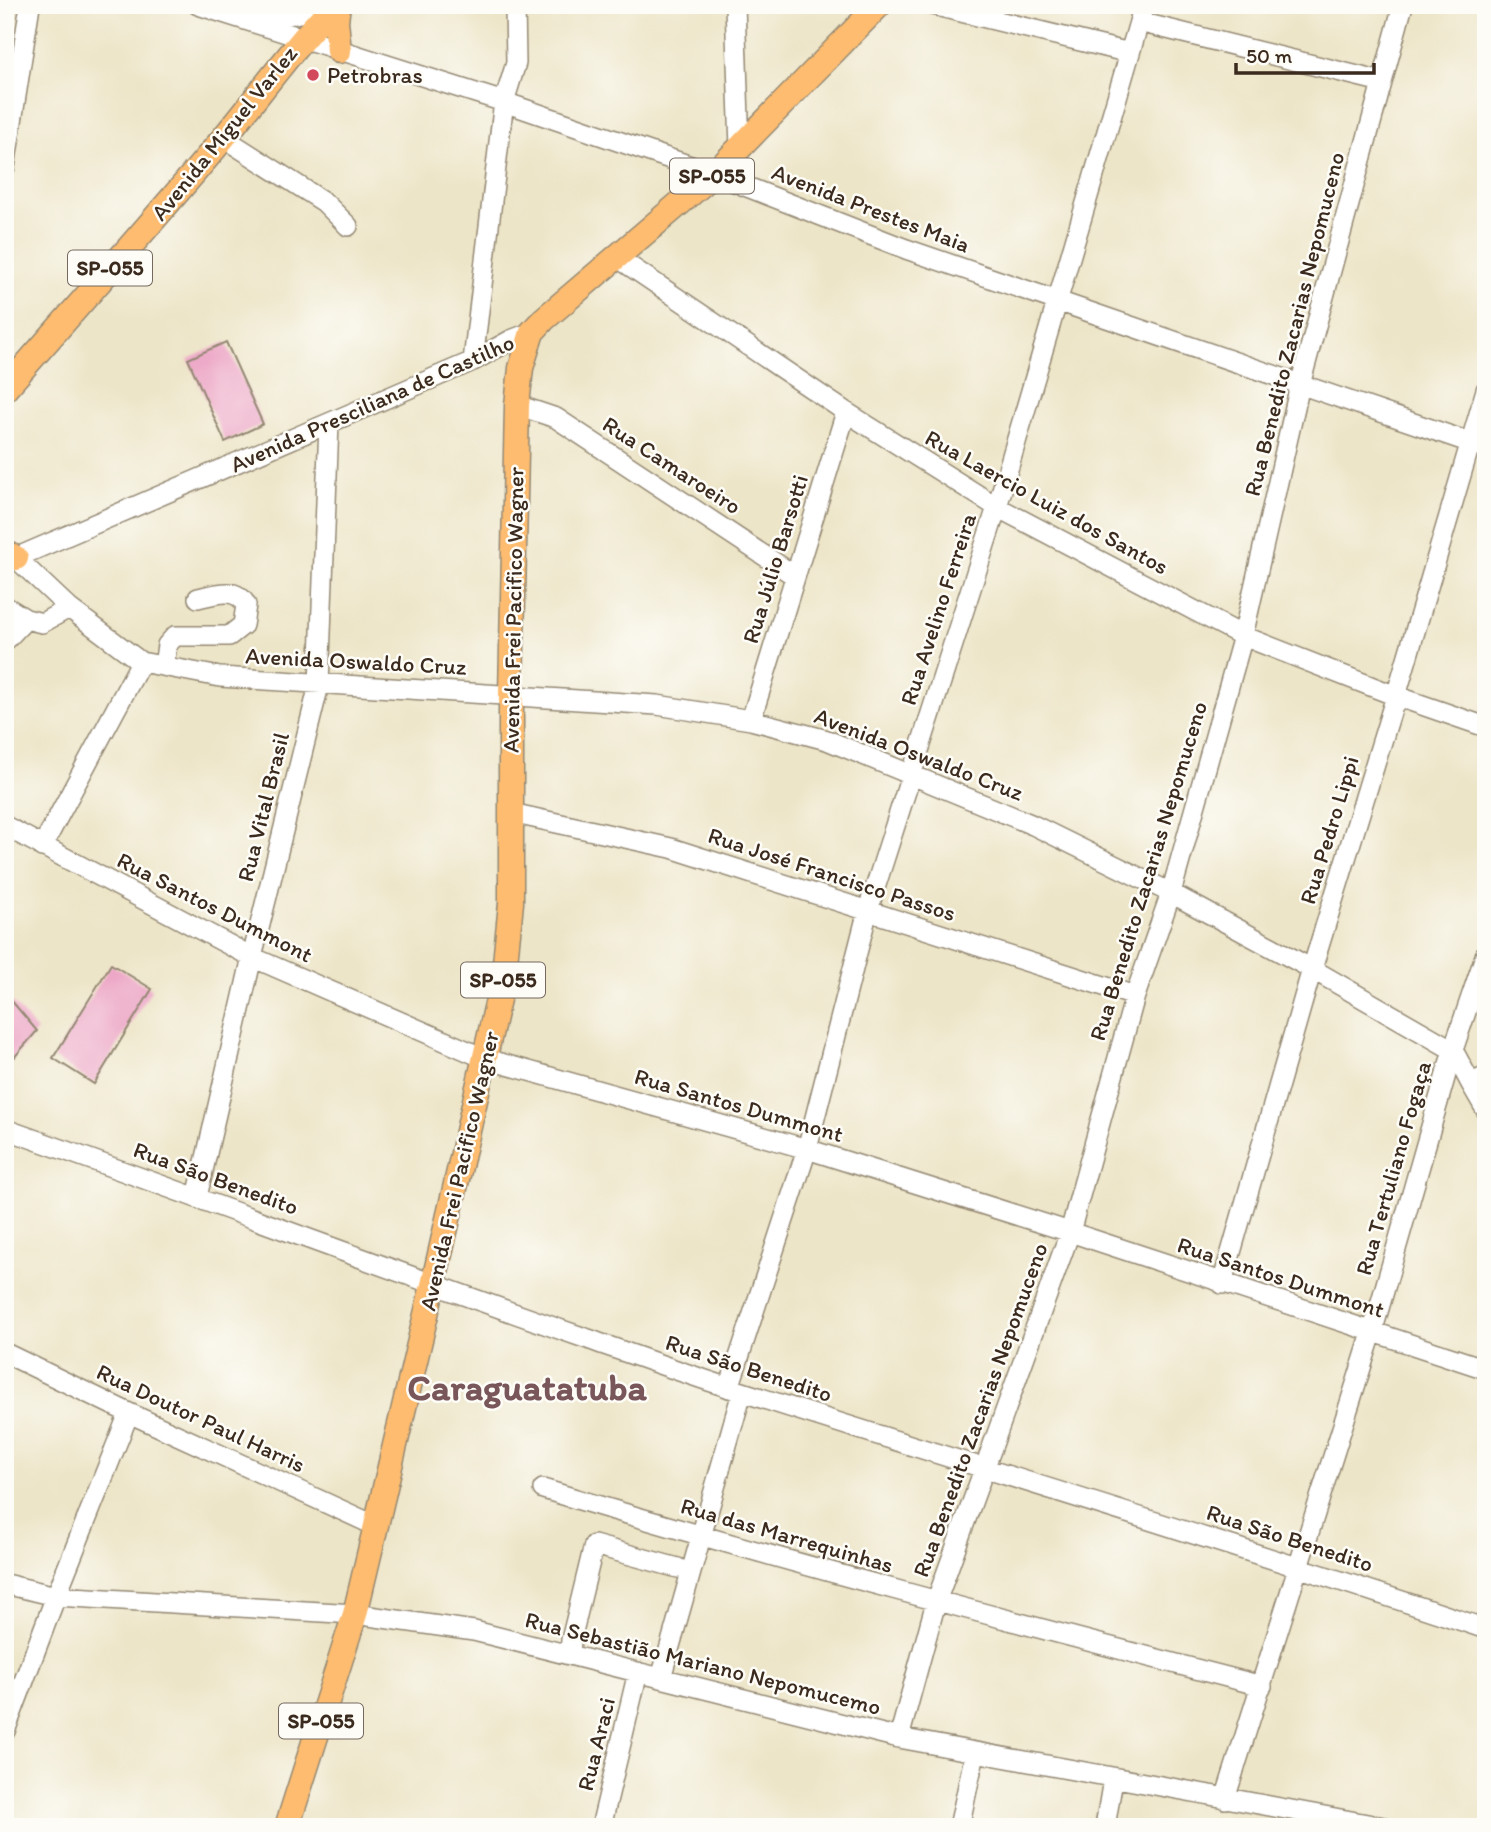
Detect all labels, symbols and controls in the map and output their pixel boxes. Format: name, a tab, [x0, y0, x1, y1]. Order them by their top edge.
scale bar	[1236, 32, 1374, 76]
street label: Avenida Miguel Varlez	[145, 40, 303, 226]
text: 50 m	[1246, 43, 1293, 68]
place label: Petrobras	[327, 61, 423, 89]
marker: Petrobras	[305, 67, 321, 83]
street label: Rua Benedito Zacarias Nepomuceno	[1238, 149, 1350, 499]
street label: Avenida Prestes Maia	[768, 157, 974, 259]
road number: SP-055	[670, 158, 754, 194]
road number: SP-055	[68, 250, 152, 286]
street label: Avenida Presciliana de Castilho	[226, 328, 518, 478]
street label: Rua Camaroeiro	[598, 410, 746, 520]
street label: Rua Laercio Luiz dos Santos	[920, 423, 1174, 581]
street label: Avenida Frei Pacifico Wagner	[497, 467, 529, 753]
street label: Rua Júlio Barsotti	[736, 471, 814, 647]
street label: Rua Avelino Ferreira	[894, 509, 982, 709]
street label: Avenida Oswaldo Cruz	[245, 641, 468, 681]
street label: Rua Benedito Zacarias Nepomuceno	[1083, 698, 1213, 1044]
street label: Avenida Oswaldo Cruz	[811, 701, 1028, 807]
street label: Rua Vital Brasil	[231, 729, 295, 885]
street label: Rua Pedro Lippi	[1293, 753, 1365, 907]
street label: Rua José Francisco Passos	[705, 821, 959, 927]
street label: Rua Santos Dummont	[112, 846, 318, 968]
road number: SP-055	[461, 962, 545, 998]
street label: Avenida Frei Pacifico Wagner	[413, 1029, 505, 1313]
street label: Rua Tertuliano Fogaça	[1349, 1058, 1437, 1278]
street label: Rua Santos Dummont	[631, 1062, 847, 1148]
street label: Rua São Benedito	[130, 1135, 302, 1221]
street label: Rua Santos Dummont	[1174, 1230, 1388, 1324]
street label: Rua Benedito Zacarias Nepomuceno	[906, 1239, 1054, 1581]
street label: Rua São Benedito	[662, 1328, 836, 1408]
street label: Rua Doutor Paul Harris	[92, 1357, 310, 1479]
district label: Caraguatatuba	[407, 1365, 648, 1409]
street label: Rua das Marrequinhas	[677, 1491, 897, 1579]
street label: Rua São Benedito	[1203, 1498, 1377, 1578]
street label: Rua Sebastião Mariano Nepomucemo	[522, 1605, 884, 1721]
street label: Rua Araci	[571, 1694, 621, 1794]
road number: SP-055	[279, 1704, 363, 1738]

